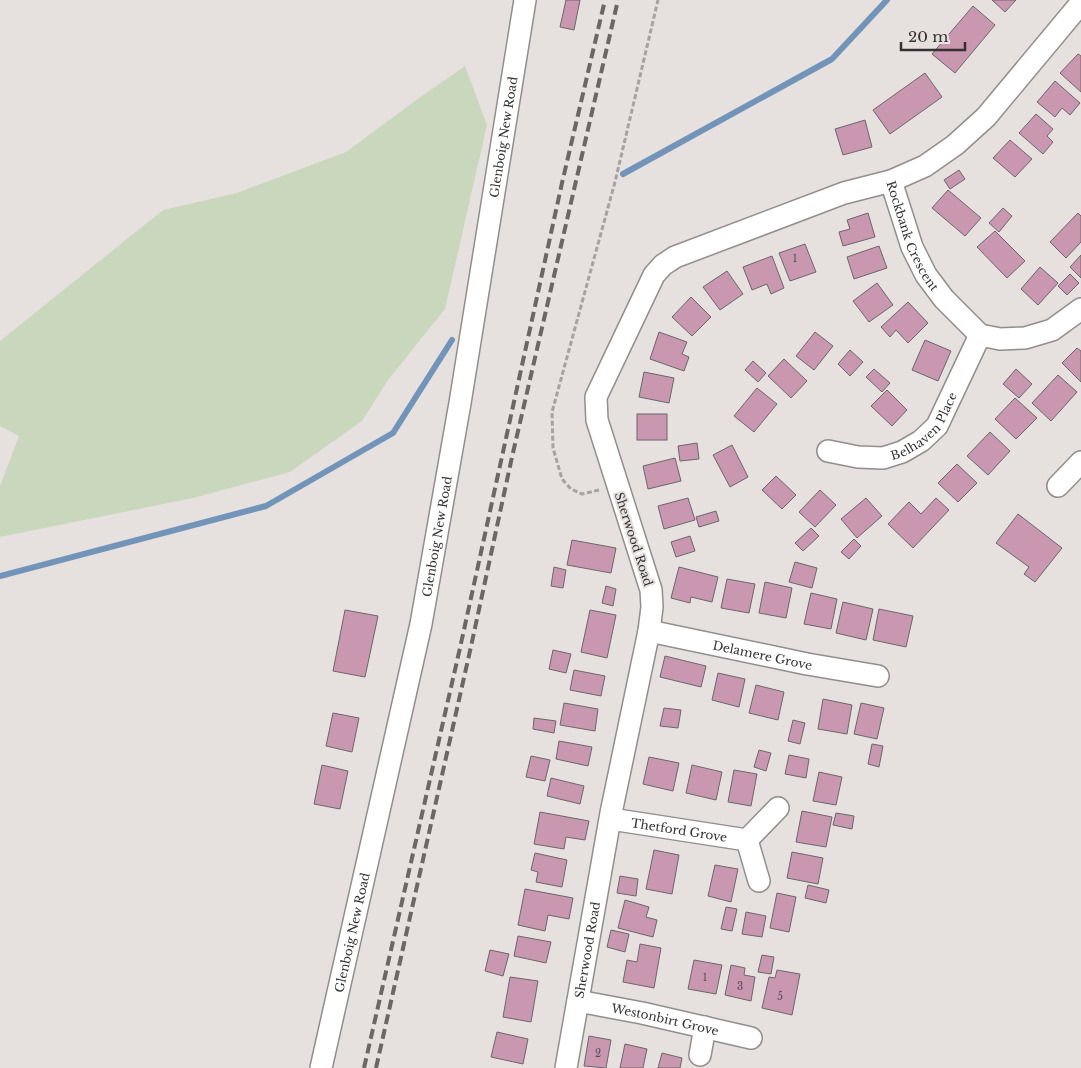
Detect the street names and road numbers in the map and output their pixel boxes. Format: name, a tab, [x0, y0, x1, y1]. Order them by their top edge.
street label: Glenboig New Road	[486, 75, 520, 199]
street label: Rockbank Crescent	[884, 179, 943, 294]
street label: Belhaven Place	[888, 389, 960, 463]
street label: Glenboig New Road	[418, 475, 454, 598]
street label: Sherwood Road	[612, 490, 656, 588]
street label: Delamere Grove	[711, 637, 814, 672]
street label: Thetford Grove	[630, 815, 728, 844]
street label: Glenboig New Road	[331, 871, 372, 994]
street label: Sherwood Road	[571, 900, 603, 999]
street label: Westonbirt Grove	[609, 1000, 720, 1038]

